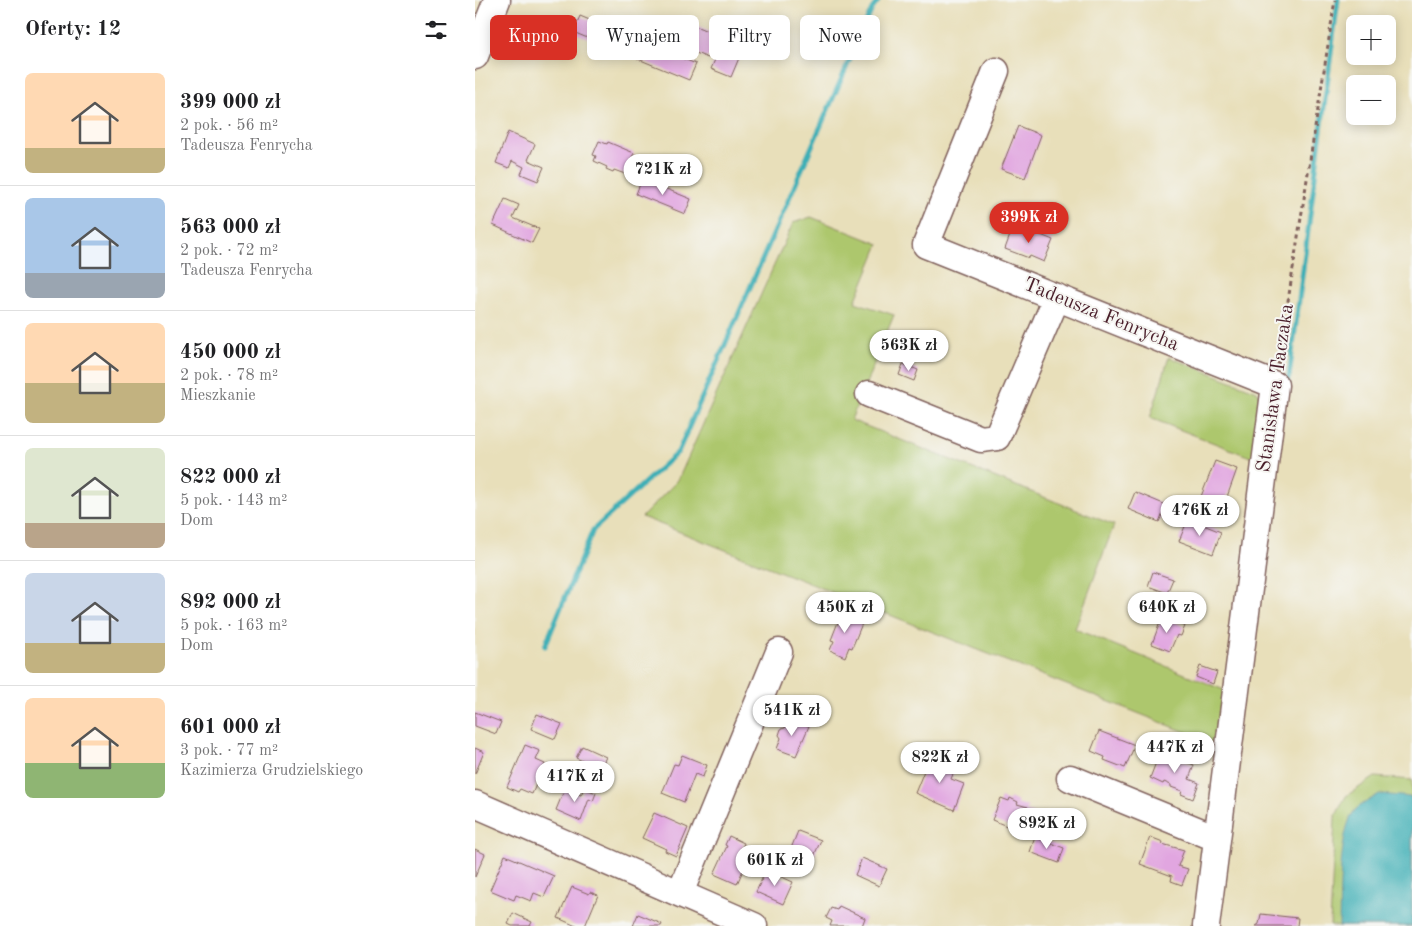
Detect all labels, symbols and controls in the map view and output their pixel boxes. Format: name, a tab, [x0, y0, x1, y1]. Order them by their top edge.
chip: Kupno	[490, 15, 577, 60]
chip: Wynajem	[587, 15, 699, 60]
chip: Filtry	[709, 15, 790, 60]
chip: Nowe	[800, 15, 880, 60]
map controls	[1346, 15, 1396, 125]
button: +	[1346, 15, 1396, 65]
icon: filters	[422, 16, 450, 44]
text: Oferty: 12	[25, 19, 121, 40]
button: −	[1346, 75, 1396, 125]
text: 399 000 zł	[180, 92, 281, 113]
icon: home	[65, 93, 125, 153]
text: 2 pok. · 56 m²	[180, 118, 278, 134]
text: Tadeusza Fenrycha	[180, 138, 313, 154]
pin: 721K zł	[617, 154, 709, 196]
text: 721K zł	[635, 162, 691, 178]
pin: 399K zł	[983, 202, 1075, 244]
text: 399K zł	[1001, 210, 1057, 226]
text: 563 000 zł	[180, 217, 281, 238]
icon: home	[65, 218, 125, 278]
text: 2 pok. · 72 m²	[180, 243, 278, 259]
text: Tadeusza Fenrycha	[180, 263, 313, 279]
street label: Tadeusza Fenrycha	[1020, 275, 1182, 355]
street label: Stanisława Taczaka	[1254, 302, 1298, 474]
pin: 563K zł	[863, 330, 955, 372]
text: 563K zł	[881, 338, 937, 354]
text: 450 000 zł	[180, 342, 281, 363]
icon: home	[65, 343, 125, 403]
text: 2 pok. · 78 m²	[180, 368, 278, 384]
text: Mieszkanie	[180, 388, 256, 404]
text: 822 000 zł	[180, 467, 281, 488]
icon: home	[65, 468, 125, 528]
text: 5 pok. · 143 m²	[180, 493, 287, 509]
pin: 476K zł	[1154, 494, 1246, 537]
text: 476K zł	[1172, 503, 1228, 519]
text: Dom	[180, 513, 213, 529]
text: 892 000 zł	[180, 592, 281, 613]
pin: 450K zł	[799, 592, 891, 634]
pin: 640K zł	[1121, 592, 1213, 634]
icon: home	[65, 593, 125, 653]
text: 450K zł	[817, 600, 873, 616]
text: 640K zł	[1139, 600, 1195, 616]
text: 5 pok. · 163 m²	[180, 618, 287, 634]
text: Dom	[180, 638, 213, 654]
pin: 541K zł	[746, 694, 838, 737]
text: 541K zł	[764, 703, 820, 719]
text: 601 000 zł	[180, 717, 281, 738]
icon: home	[65, 718, 125, 778]
pin: 447K zł	[1129, 732, 1221, 774]
text: 447K zł	[1147, 740, 1203, 756]
pin: 822K zł	[894, 742, 986, 784]
text: 3 pok. · 77 m²	[180, 743, 278, 759]
text: 822K zł	[912, 750, 968, 766]
pin: 417K zł	[529, 760, 621, 803]
text: Kazimierza Grudzielskiego	[180, 763, 363, 779]
text: 417K zł	[547, 769, 603, 785]
pin: 892K zł	[1001, 808, 1093, 850]
text: 892K zł	[1019, 816, 1075, 832]
pin: 601K zł	[729, 844, 821, 887]
text: 601K zł	[747, 853, 803, 869]

